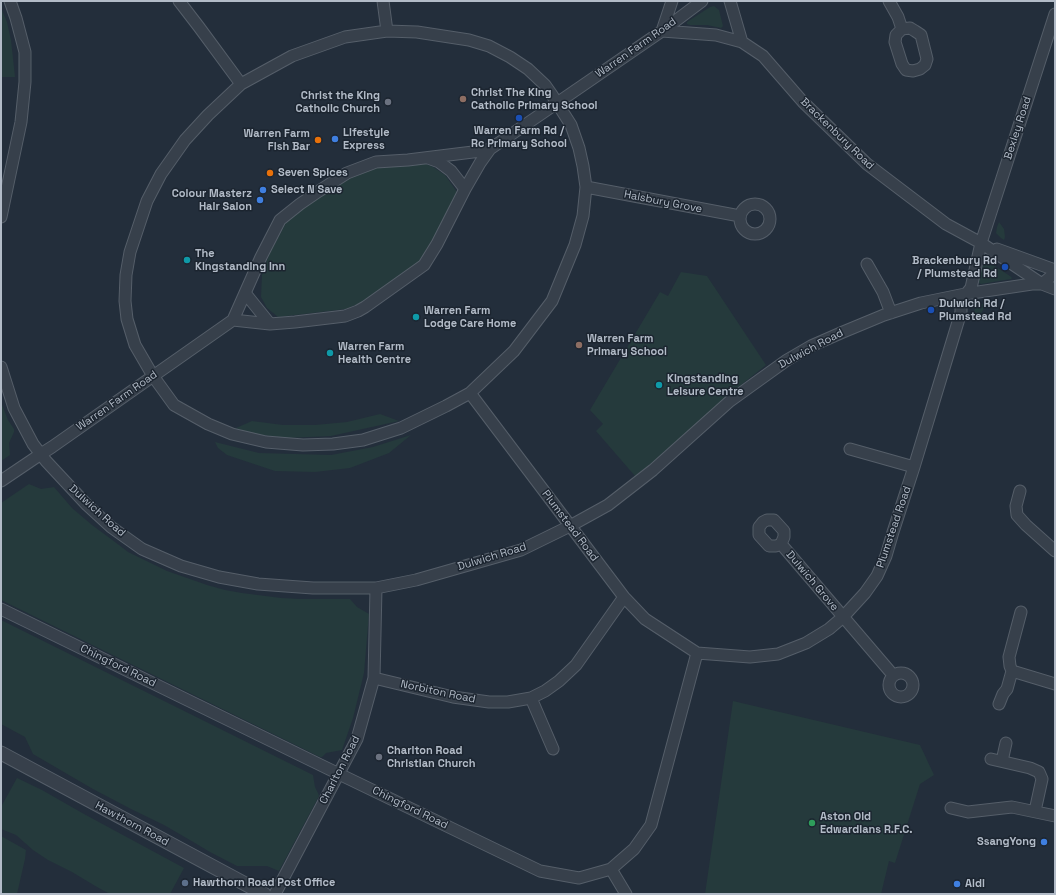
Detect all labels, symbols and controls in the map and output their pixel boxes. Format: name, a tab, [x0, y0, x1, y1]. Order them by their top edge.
street label: Warren Farm Road	[593, 15, 679, 81]
place label: Christ The King Catholic Primary School	[471, 86, 598, 112]
place label: Christ the King Catholic Church	[295, 89, 380, 115]
marker: Christ The King Catholic Primary School	[458, 94, 468, 104]
street label: Brackenbury Road	[797, 95, 877, 173]
street label: Bexley Road	[1002, 95, 1034, 161]
marker: Christ the King Catholic Church	[383, 97, 393, 107]
marker: Warren Farm Rd / Rc Primary School	[514, 113, 524, 123]
place label: Warren Farm Rd / Rc Primary School	[471, 124, 567, 150]
place label: Lifestyle Express	[343, 126, 390, 152]
place label: Warren Farm Fish Bar	[244, 127, 310, 153]
marker: Lifestyle Express	[330, 134, 340, 144]
marker: Warren Farm Fish Bar	[313, 135, 323, 145]
place label: Seven Spices	[278, 166, 348, 180]
marker: Seven Spices	[265, 168, 275, 178]
place label: Select N Save	[271, 183, 342, 197]
marker: Select N Save	[258, 185, 268, 195]
place label: Colour Masterz Hair Salon	[172, 187, 252, 213]
street label: Halsbury Grove	[623, 188, 703, 216]
marker: Colour Masterz Hair Salon	[255, 195, 265, 205]
place label: The Kingstanding Inn	[195, 247, 285, 273]
place label: Brackenbury Rd / Plumstead Rd	[912, 254, 997, 280]
marker: The Kingstanding Inn	[182, 255, 192, 265]
marker: Brackenbury Rd / Plumstead Rd	[1000, 262, 1010, 272]
place label: Dulwich Rd / Plumstead Rd	[939, 297, 1012, 323]
place label: Warren Farm Lodge Care Home	[424, 304, 516, 330]
marker: Dulwich Rd / Plumstead Rd	[926, 305, 936, 315]
marker: Warren Farm Lodge Care Home	[411, 312, 421, 322]
street label: Dulwich Road	[776, 326, 846, 372]
place label: Warren Farm Primary School	[587, 332, 667, 358]
place label: Warren Farm Health Centre	[338, 340, 411, 366]
marker: Warren Farm Primary School	[574, 340, 584, 350]
marker: Warren Farm Health Centre	[325, 348, 335, 358]
street label: Warren Farm Road	[74, 368, 160, 434]
place label: Kingstanding Leisure Centre	[667, 372, 744, 398]
marker: Kingstanding Leisure Centre	[654, 380, 664, 390]
street label: Dulwich Road	[66, 482, 128, 540]
street label: Plumstead Road	[874, 484, 914, 570]
street label: Plumstead Road	[539, 488, 601, 564]
street label: Dulwich Road	[456, 540, 528, 574]
street label: Dulwich Grove	[783, 548, 841, 614]
street label: Chingford Road	[78, 642, 158, 690]
street label: Norbiton Road	[399, 678, 477, 706]
street label: Charlton Road	[317, 734, 363, 806]
place label: Charlton Road Christian Church	[387, 744, 476, 770]
marker: Charlton Road Christian Church	[374, 752, 384, 762]
street label: Chingford Road	[370, 784, 450, 832]
street label: Hawthorn Road	[93, 799, 171, 849]
place label: Aston Old Edwardians R.F.C.	[820, 810, 913, 836]
marker: Aston Old Edwardians R.F.C.	[807, 818, 817, 828]
place label: SsangYong	[977, 835, 1036, 849]
marker: SsangYong	[1039, 837, 1049, 847]
place label: Hawthorn Road Post Office	[193, 876, 335, 890]
place label: Aldi	[965, 877, 985, 891]
marker: Hawthorn Road Post Office	[180, 878, 190, 888]
marker: Aldi	[952, 879, 962, 889]

